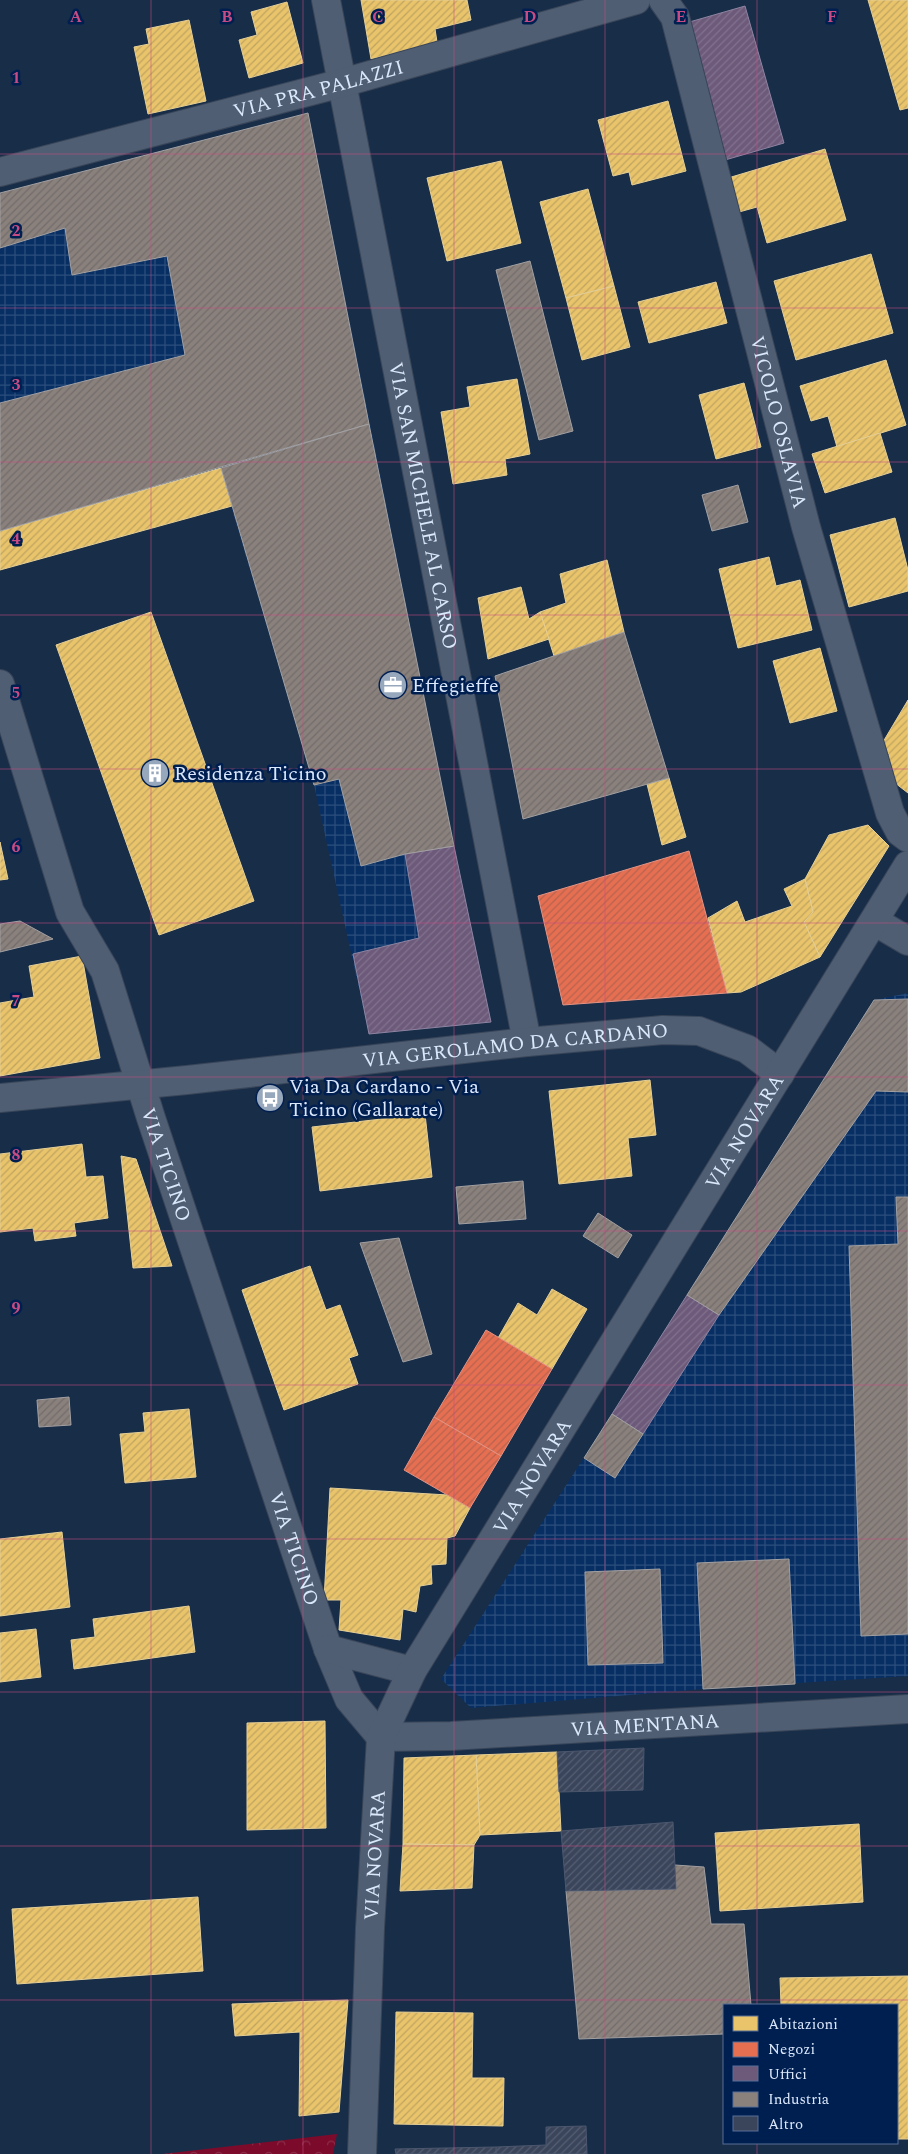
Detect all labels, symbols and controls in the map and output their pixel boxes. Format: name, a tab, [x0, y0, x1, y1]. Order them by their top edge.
text: A	[70, 5, 83, 29]
text: B	[221, 5, 233, 29]
text: C	[372, 5, 384, 29]
text: D	[524, 5, 537, 29]
text: E	[676, 5, 686, 29]
text: F	[827, 5, 837, 29]
street label: VIA PRA PALAZZI	[230, 52, 407, 127]
text: 1	[12, 66, 20, 90]
text: 2	[12, 219, 21, 243]
street label: VICOLO OSLAVIA	[742, 333, 815, 512]
street label: VIA SAN MICHELE AL CARSO	[380, 360, 465, 652]
text: 3	[12, 373, 21, 397]
text: 4	[12, 527, 21, 551]
office icon: Effegieffe	[378, 670, 408, 700]
place label: Effegieffe	[412, 671, 499, 701]
text: 5	[12, 681, 20, 705]
building icon: Residenza Ticino	[140, 758, 170, 788]
place label: Residenza Ticino	[174, 759, 327, 789]
text: 6	[12, 835, 21, 859]
text: 7	[12, 989, 21, 1013]
street label: VIA GEROLAMO DA CARDANO	[361, 1016, 669, 1076]
street label: VIA NOVARA	[698, 1068, 792, 1195]
place label: Via Da Cardano - Via Ticino (Gallarate)	[289, 1072, 479, 1125]
bus stop icon: Via Da Cardano - Via Ticino (Gallarate)	[255, 1083, 285, 1113]
street label: VIA TICINO	[133, 1104, 198, 1226]
text: 8	[12, 1143, 21, 1167]
text: 9	[12, 1296, 21, 1320]
street label: VIA NOVARA	[486, 1413, 580, 1540]
street label: VIA TICINO	[261, 1488, 327, 1610]
street label: VIA MENTANA	[570, 1706, 720, 1745]
street label: VIA NOVARA	[356, 1789, 394, 1921]
legend	[723, 2004, 898, 2144]
text: Abitazioni	[768, 2013, 838, 2036]
text: Negozi	[768, 2038, 815, 2061]
text: Uffici	[768, 2063, 807, 2086]
text: Industria	[768, 2088, 830, 2111]
text: Altro	[768, 2113, 803, 2136]

